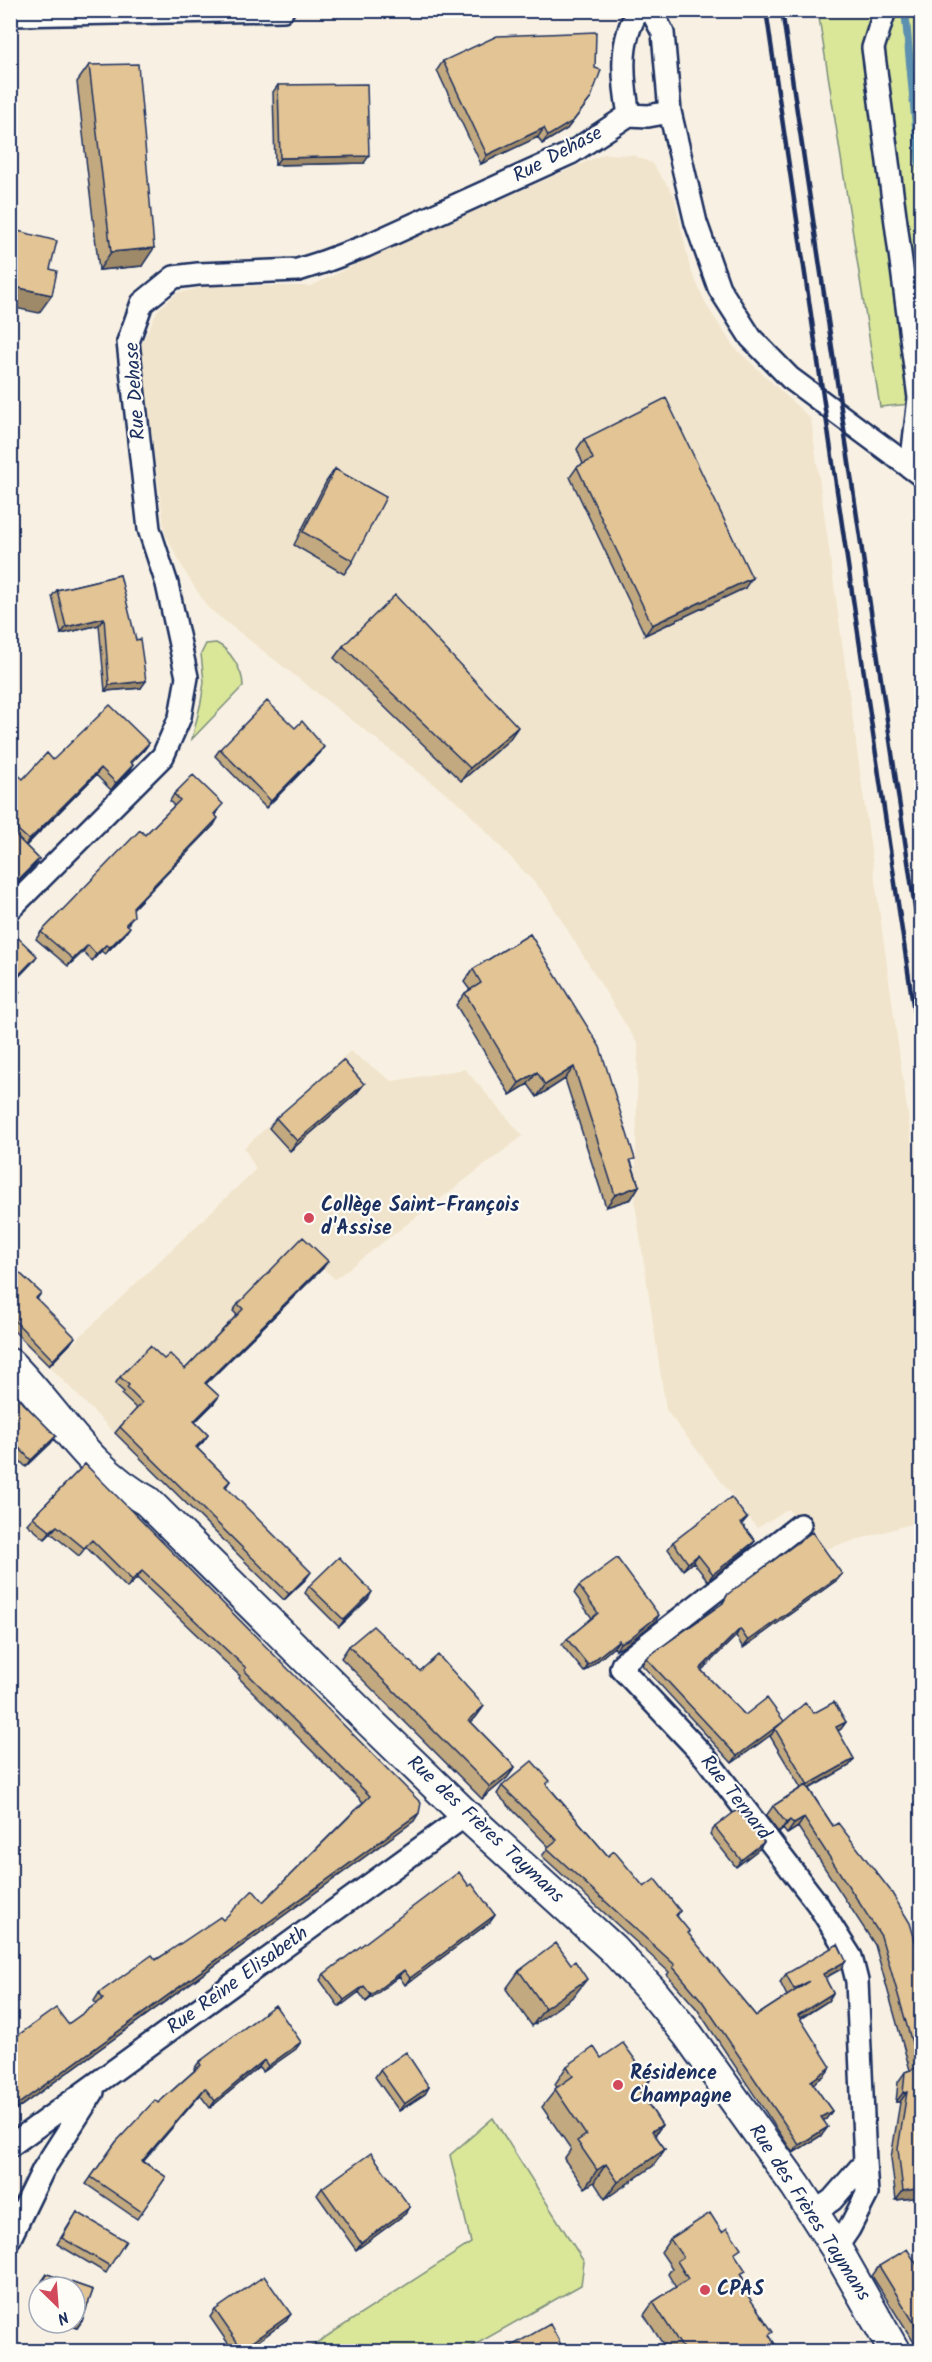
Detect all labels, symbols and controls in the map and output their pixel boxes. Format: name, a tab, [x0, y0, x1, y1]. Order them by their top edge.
street label: Rue Dehase	[507, 118, 609, 192]
street label: Rue Dehase	[117, 341, 155, 441]
place label: Collège Saint-François d'Assise	[321, 1190, 520, 1245]
marker: Collège Saint-François d'Assise	[302, 1211, 316, 1225]
street label: Rue des Frères Taymans	[399, 1748, 572, 1912]
street label: Rue Ternard	[691, 1748, 779, 1849]
street label: Rue Reine Elisabeth	[160, 1918, 316, 2044]
place label: Résidence Champagne	[630, 2058, 732, 2113]
marker: Résidence Champagne	[611, 2078, 625, 2092]
street label: Rue des Frères Taymans	[740, 2118, 879, 2308]
place label: CPAS	[717, 2274, 765, 2306]
north arrow	[27, 2275, 87, 2335]
marker: CPAS	[698, 2283, 712, 2297]
text: N	[53, 2304, 73, 2331]

